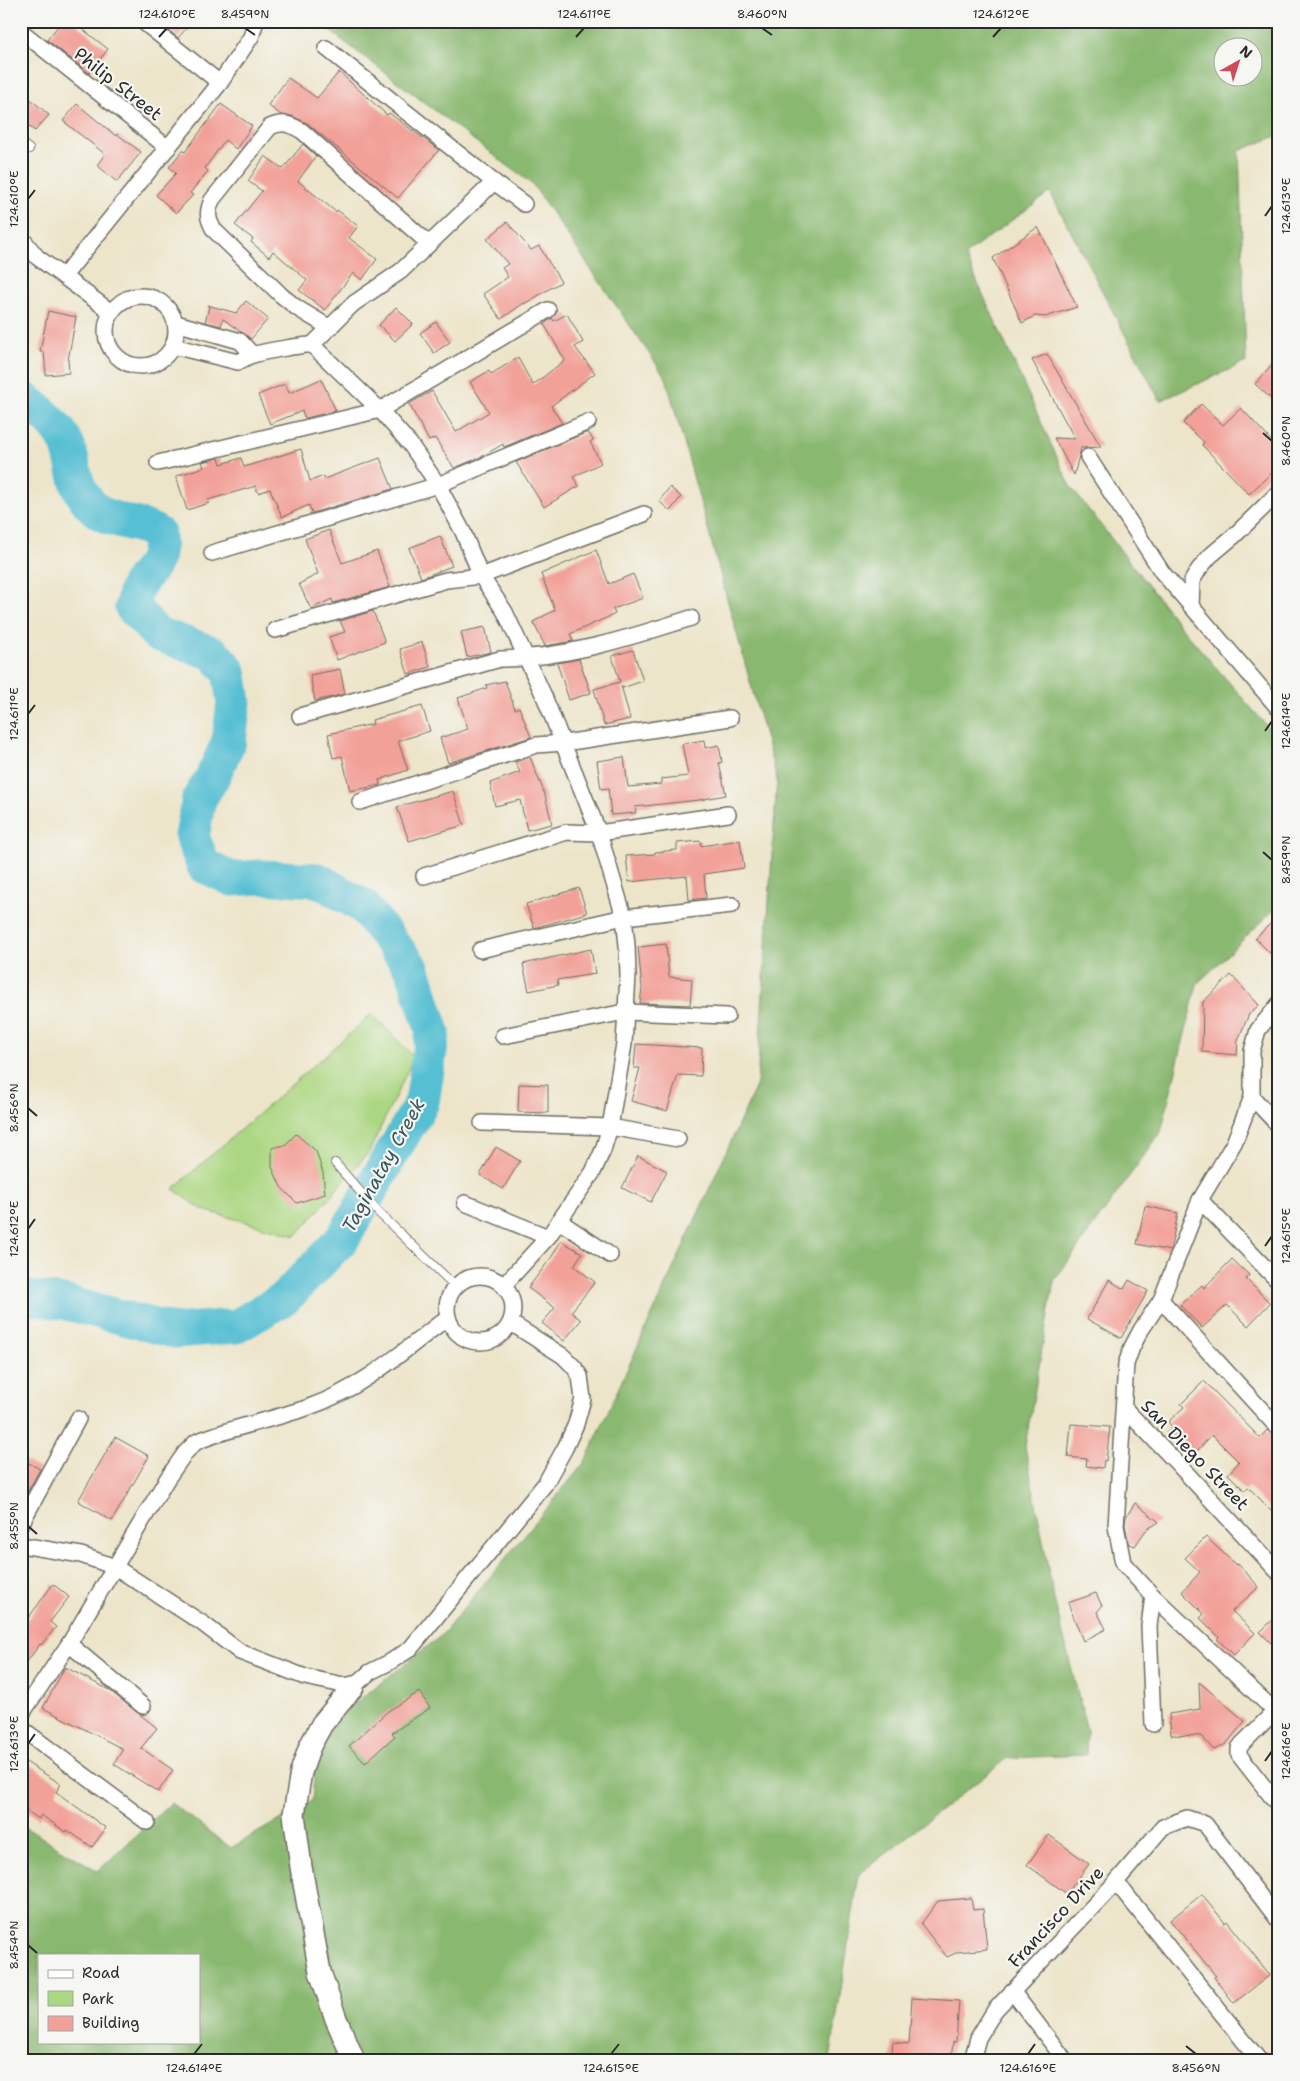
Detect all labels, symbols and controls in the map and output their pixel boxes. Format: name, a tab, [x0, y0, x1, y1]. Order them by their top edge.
text: 124.610°E	[139, 6, 195, 22]
text: 8.459°N	[221, 6, 269, 22]
text: 124.611°E	[557, 6, 611, 22]
text: 8.460°N	[737, 6, 787, 22]
text: 124.612°E	[973, 6, 1029, 22]
north arrow	[1212, 38, 1262, 88]
text: N	[1236, 41, 1256, 62]
street label: Philip Street	[69, 42, 167, 126]
text: 124.610°E	[6, 171, 22, 227]
text: 124.613°E	[1278, 178, 1294, 234]
text: 8.460°N	[1278, 416, 1294, 466]
text: 124.611°E	[6, 687, 22, 741]
text: 124.614°E	[1278, 693, 1294, 749]
text: 8.459°N	[1278, 836, 1294, 884]
text: 8.456°N	[6, 1083, 22, 1133]
water label: Taginatay Creek	[336, 1094, 431, 1237]
text: 124.612°E	[6, 1201, 22, 1257]
text: 124.615°E	[1278, 1208, 1294, 1264]
street label: San Diego Street	[1136, 1394, 1254, 1516]
text: 8.455°N	[6, 1502, 22, 1550]
text: 124.613°E	[6, 1716, 22, 1772]
text: 124.616°E	[1278, 1723, 1294, 1779]
street label: Francisco Drive	[1003, 1861, 1109, 1973]
text: 8.454°N	[6, 1921, 22, 1969]
legend	[38, 1954, 200, 2044]
text: Road	[82, 1963, 120, 1983]
text: Park	[82, 1989, 114, 2009]
text: Building	[82, 2013, 139, 2033]
text: 124.614°E	[166, 2060, 222, 2076]
text: 124.615°E	[583, 2060, 639, 2076]
text: 124.616°E	[1000, 2060, 1056, 2076]
text: 8.456°N	[1171, 2060, 1221, 2076]

